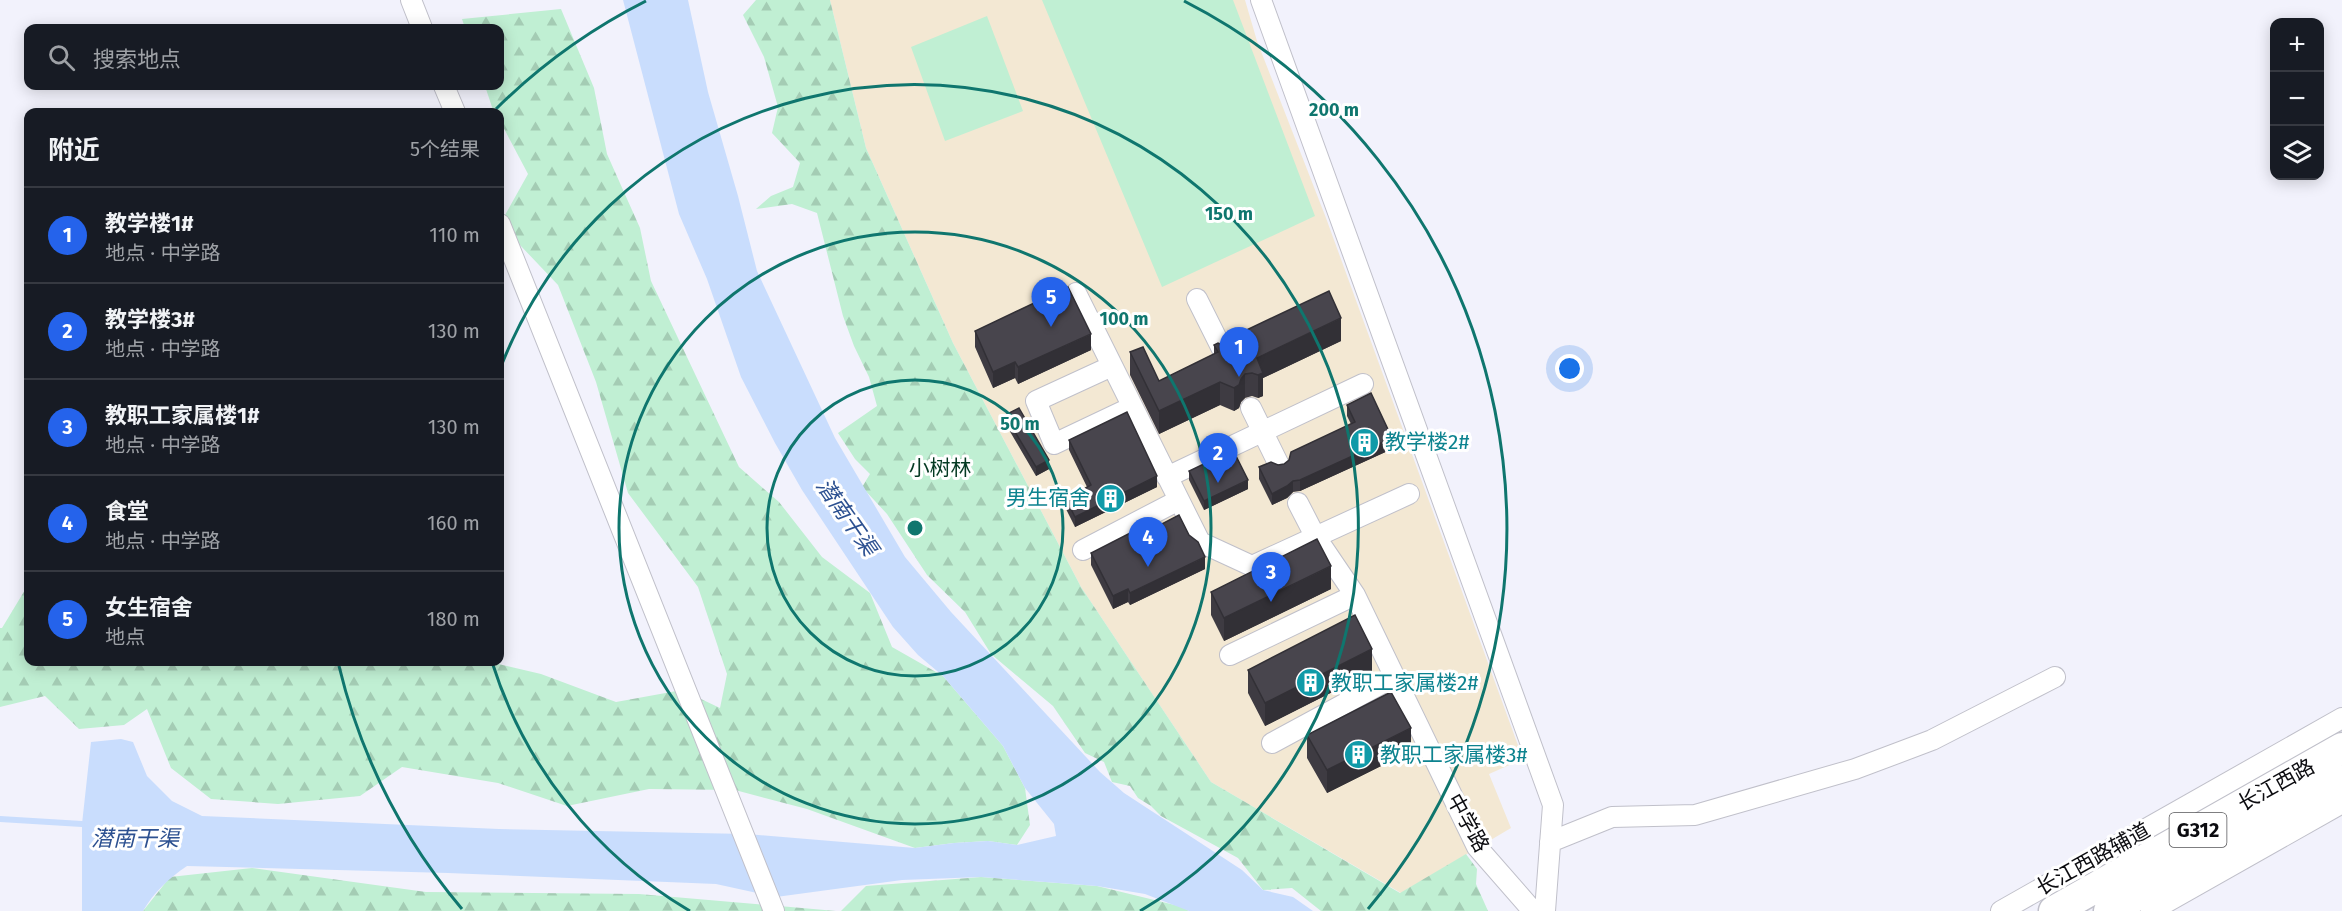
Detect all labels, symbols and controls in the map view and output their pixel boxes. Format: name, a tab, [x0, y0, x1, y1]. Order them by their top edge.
map controls	[2270, 18, 2324, 180]
button: +	[2270, 18, 2324, 72]
search box	[24, 24, 504, 90]
icon: search	[45, 41, 78, 74]
text: 搜索地点	[93, 46, 181, 73]
button: −	[2270, 72, 2324, 126]
text: 200 m	[1309, 99, 1359, 121]
button: layers	[2270, 126, 2324, 180]
text: 附近	[48, 135, 100, 166]
text: 5个结果	[410, 137, 480, 161]
text: 150 m	[1205, 203, 1253, 225]
text: 教学楼1#	[105, 210, 193, 237]
text: 1	[63, 223, 72, 247]
text: 110 m	[429, 223, 480, 247]
text: 地点 · 中学路	[105, 241, 220, 265]
pin: 5	[1032, 278, 1070, 327]
text: 教学楼3#	[105, 306, 195, 333]
text: 100 m	[1100, 308, 1148, 330]
text: 2	[62, 319, 73, 343]
text: 130 m	[428, 319, 480, 343]
pin: 1	[1220, 328, 1258, 377]
text: 地点 · 中学路	[105, 337, 220, 361]
your location	[1555, 354, 1584, 383]
text: 教职工家属楼1#	[105, 402, 259, 429]
text: 50 m	[1000, 413, 1040, 435]
text: 3	[62, 415, 73, 439]
text: 130 m	[428, 415, 480, 439]
building icon: 教学楼2#	[1348, 426, 1380, 458]
place label: 教学楼2#	[1385, 429, 1469, 455]
text: 地点 · 中学路	[105, 433, 220, 457]
pin: 2	[1198, 434, 1238, 483]
park label: 小树林	[909, 455, 972, 481]
water label: 潜南干渠	[811, 473, 885, 563]
building icon: 男生宿舍	[1095, 482, 1127, 514]
place label: 男生宿舍	[1006, 485, 1090, 511]
text: 食堂	[105, 498, 149, 525]
text: 4	[62, 511, 73, 535]
text: 160 m	[427, 511, 480, 535]
centre of rings	[905, 518, 925, 538]
pin: 4	[1128, 518, 1168, 567]
text: 地点 · 中学路	[105, 529, 220, 553]
pin: 3	[1252, 552, 1290, 602]
text: 女生宿舍	[105, 594, 193, 621]
text: 5	[62, 607, 73, 631]
text: 180 m	[427, 607, 480, 631]
text: 地点	[105, 625, 145, 649]
building icon: 教职工家属楼2#	[1294, 667, 1326, 699]
place label: 教职工家属楼2#	[1331, 670, 1478, 696]
building icon: 教职工家属楼3#	[1343, 739, 1375, 771]
place label: 教职工家属楼3#	[1380, 742, 1527, 768]
street label: 长江西路	[2233, 753, 2319, 817]
street label: 中学路	[1441, 789, 1495, 857]
road number: G312	[2170, 813, 2226, 847]
street label: 长江西路辅道	[2032, 817, 2154, 901]
water label: 潜南干渠	[91, 825, 182, 852]

